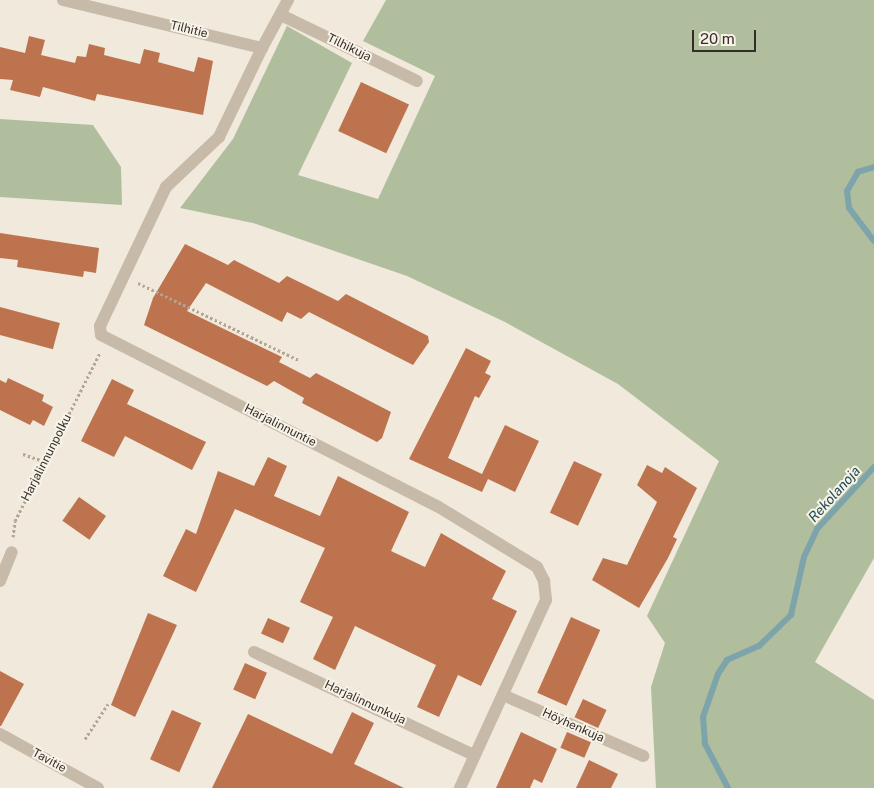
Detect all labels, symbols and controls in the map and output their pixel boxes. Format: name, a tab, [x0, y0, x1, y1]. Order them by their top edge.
street label: Tilhitie	[169, 18, 209, 42]
scale bar	[694, 20, 758, 52]
text: 20 m	[700, 30, 735, 47]
street label: Tilhikuja	[325, 31, 373, 65]
street label: Harjalinnuntie	[242, 402, 318, 450]
street label: Harjalinnunpolku	[19, 412, 75, 504]
water label: Rekolanoja	[805, 463, 863, 525]
street label: Harjalinnunkuja	[322, 678, 408, 728]
street label: Höyhenkuja	[540, 706, 606, 746]
street label: Tavitie	[30, 746, 68, 776]

